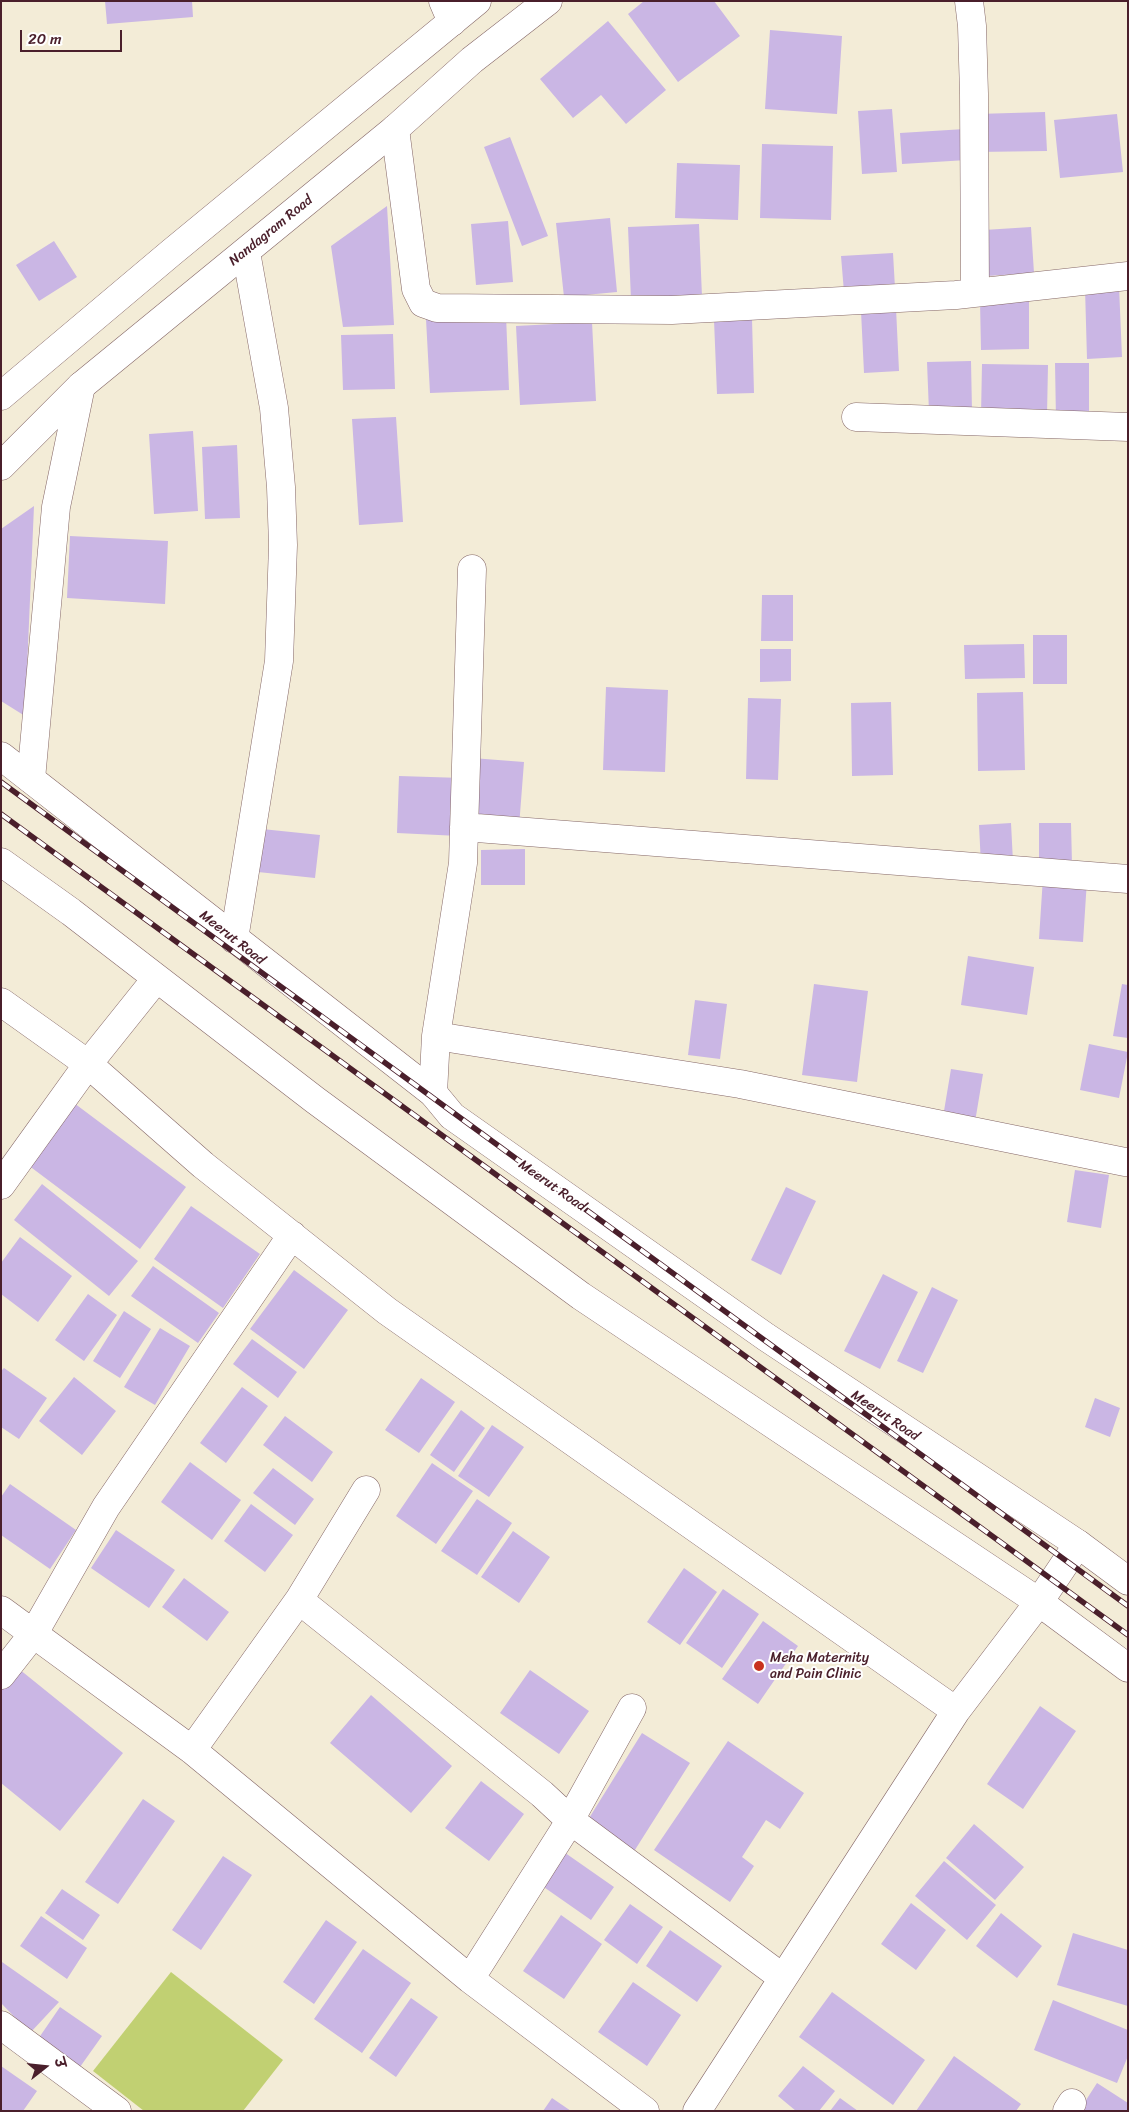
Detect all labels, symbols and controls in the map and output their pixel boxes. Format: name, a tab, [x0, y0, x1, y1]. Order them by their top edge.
scale bar	[22, 20, 125, 52]
text: 20 m	[28, 26, 62, 52]
street label: Nandagram Road	[226, 192, 316, 270]
street label: Meerut Road	[196, 907, 268, 969]
street label: Meerut Road	[515, 1157, 589, 1215]
street label: Meerut Road	[848, 1387, 922, 1445]
place label: Meha Maternity and Pain Clinic	[770, 1650, 869, 1682]
marker: Meha Maternity and Pain Clinic	[752, 1659, 766, 1673]
north arrow	[20, 2042, 70, 2092]
text: उ	[47, 2055, 73, 2071]

